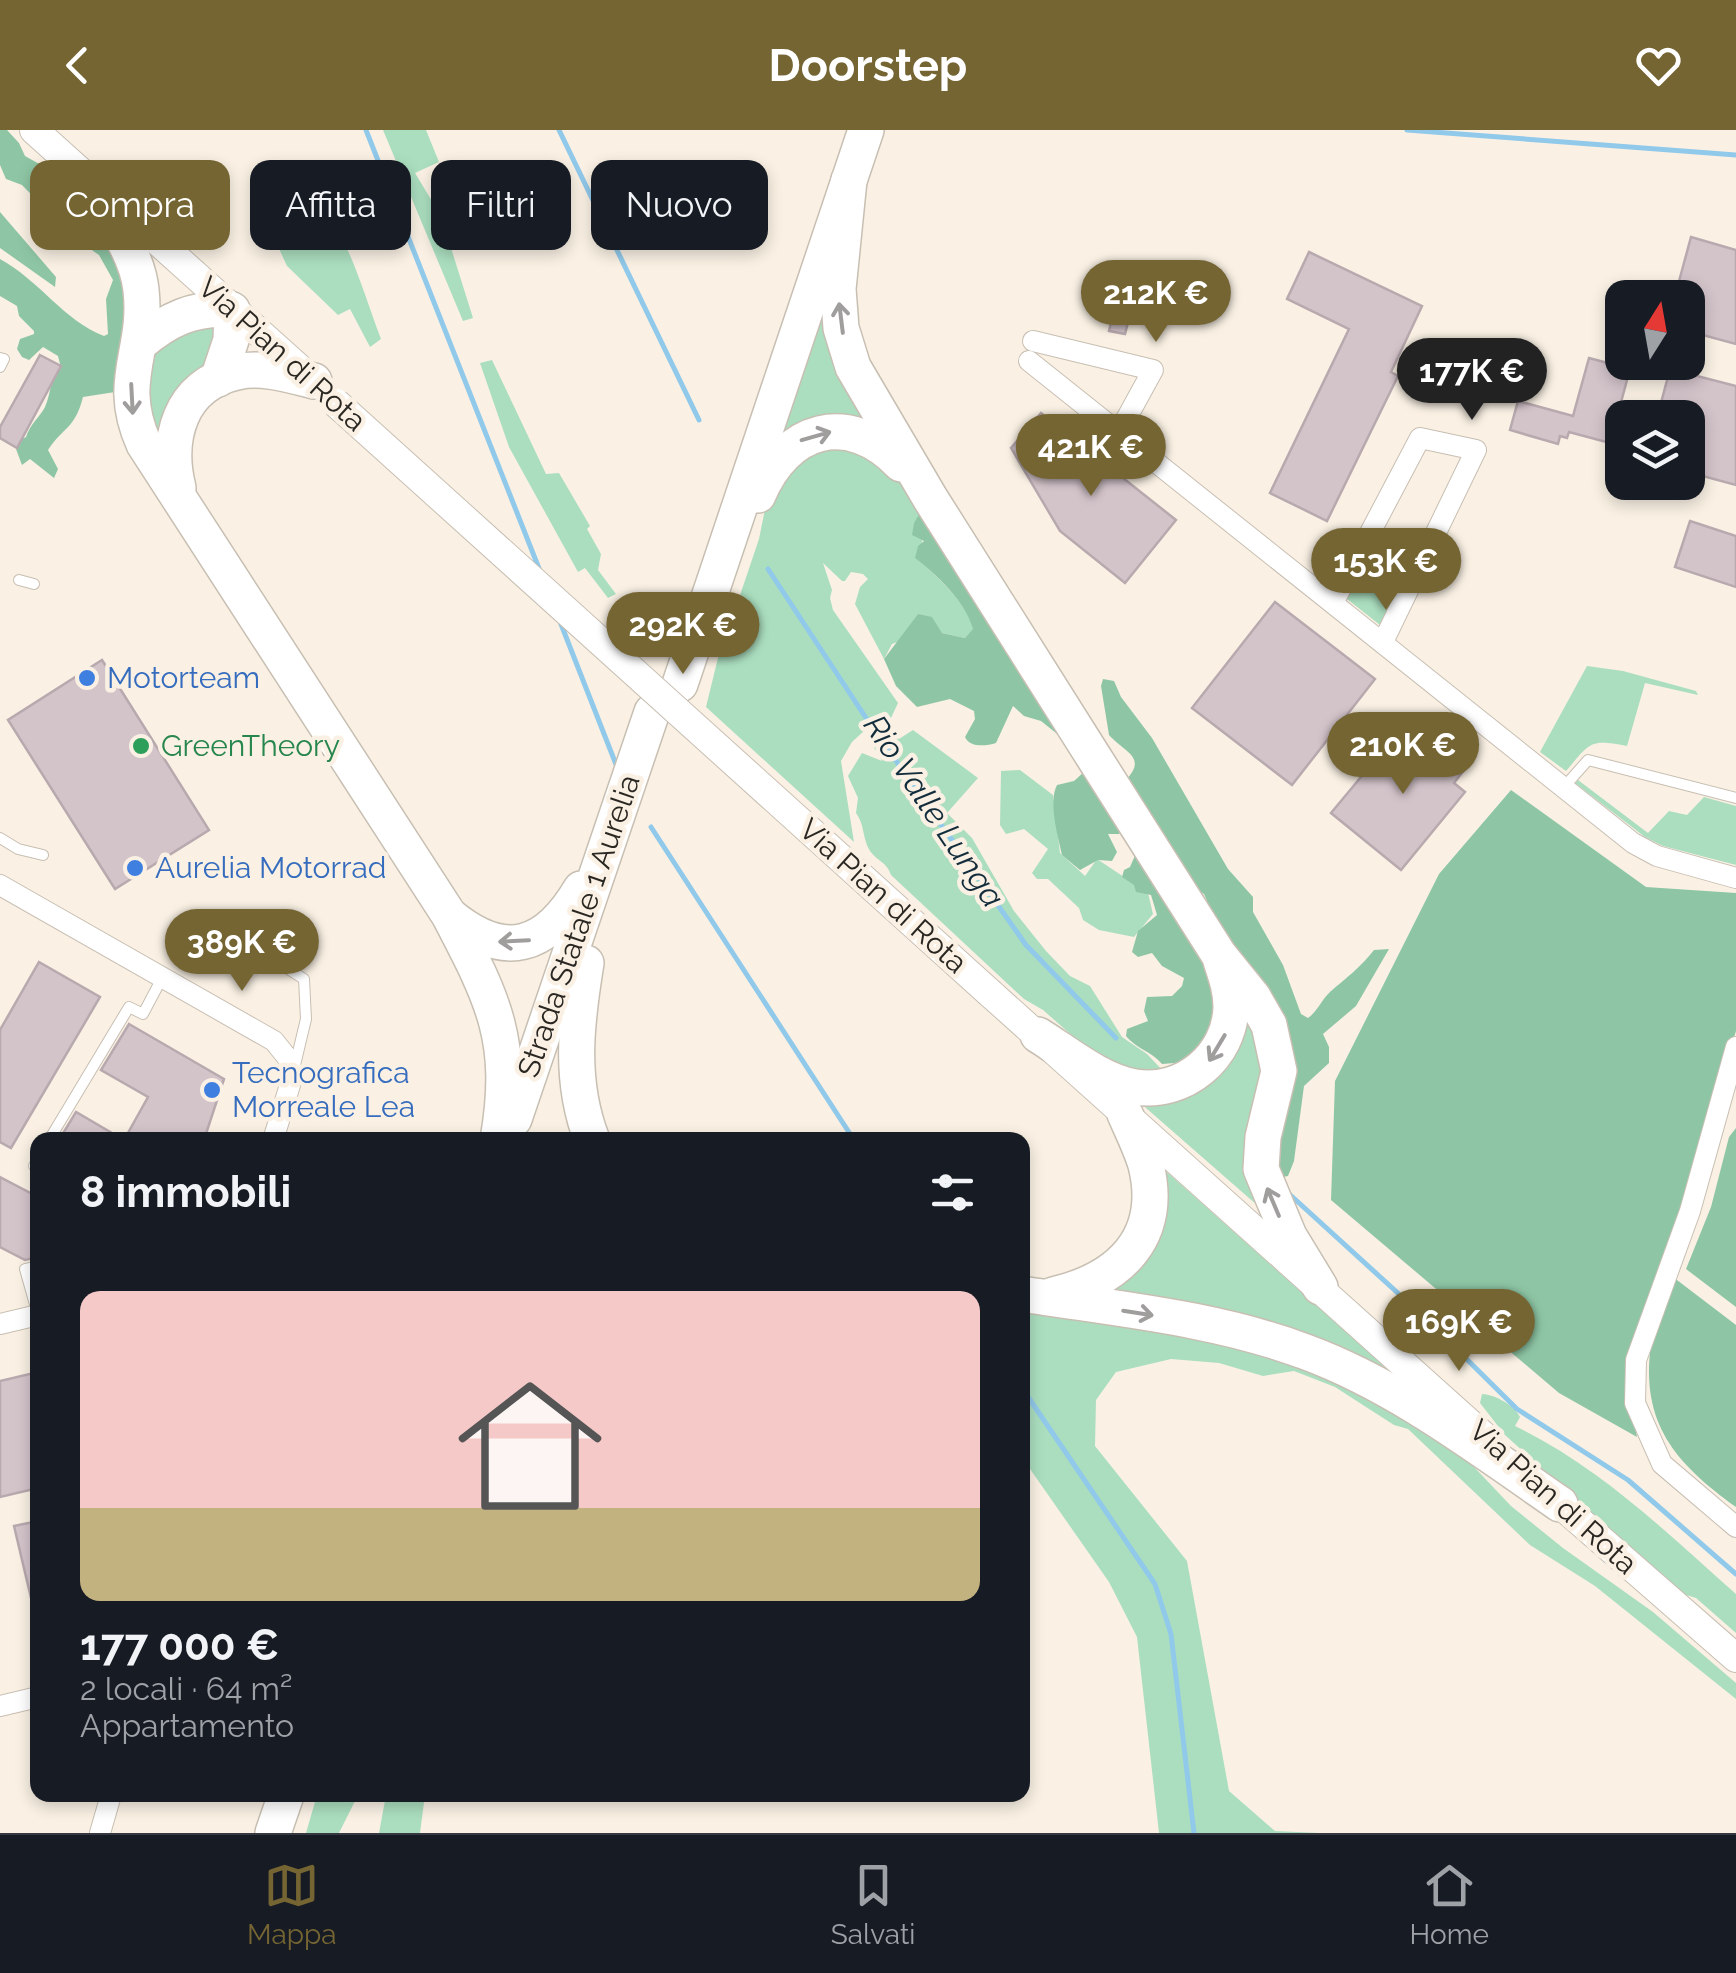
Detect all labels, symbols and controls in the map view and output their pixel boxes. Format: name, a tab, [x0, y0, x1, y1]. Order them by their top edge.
icon: back	[50, 38, 105, 93]
icon: heart	[1631, 38, 1686, 93]
text: Doorstep	[769, 39, 967, 92]
chip: Compra	[30, 160, 230, 250]
chip: Affitta	[250, 160, 411, 250]
chip: Filtri	[431, 160, 571, 250]
chip: Nuovo	[591, 160, 768, 250]
pin: 212K €	[1075, 260, 1237, 345]
street label: Via Pian di Rota	[191, 269, 373, 438]
text: 212K €	[1103, 274, 1209, 311]
north arrow	[1605, 280, 1705, 380]
map controls	[1605, 280, 1705, 500]
one-way arrow	[831, 302, 850, 335]
pin: 177K €	[1391, 338, 1553, 423]
text: 177K €	[1419, 352, 1525, 389]
one-way arrow	[123, 383, 142, 415]
button: layers	[1605, 400, 1705, 500]
pin: 421K €	[1010, 414, 1172, 499]
one-way arrow	[799, 426, 831, 444]
text: 421K €	[1038, 428, 1144, 465]
pin: 153K €	[1305, 528, 1467, 613]
text: 153K €	[1333, 542, 1439, 579]
pin: 292K €	[602, 592, 764, 677]
text: 292K €	[628, 606, 738, 643]
place label: Motorteam	[107, 660, 260, 695]
marker: Motorteam	[76, 667, 98, 689]
water label: Rio Valle Lunga	[857, 708, 1012, 914]
pin: 210K €	[1322, 712, 1484, 797]
text: 210K €	[1349, 726, 1457, 763]
place label: GreenTheory	[161, 728, 340, 763]
marker: GreenTheory	[130, 735, 152, 757]
street label: Strada Statale 1 Aurelia	[510, 770, 647, 1082]
street label: Via Pian di Rota	[792, 811, 974, 980]
place label: Aurelia Motorrad	[155, 850, 386, 885]
marker: Aurelia Motorrad	[124, 857, 146, 879]
pin: 389K €	[161, 909, 323, 994]
text: 389K €	[187, 923, 297, 960]
one-way arrow	[498, 932, 531, 951]
one-way arrow	[1207, 1033, 1227, 1062]
place label: Tecnografica Morreale Lea	[232, 1055, 415, 1124]
marker: Tecnografica Morreale Lea	[201, 1079, 223, 1101]
icon: filters	[925, 1165, 980, 1220]
text: 8 immobili	[80, 1168, 291, 1217]
one-way arrow	[1263, 1187, 1281, 1218]
pin: 169K €	[1378, 1289, 1540, 1374]
text: 169K €	[1405, 1303, 1513, 1340]
one-way arrow	[1121, 1304, 1154, 1323]
icon: home	[440, 1356, 620, 1536]
street label: Via Pian di Rota	[1462, 1412, 1644, 1581]
text: 177 000 €	[80, 1621, 279, 1670]
text: 2 locali · 64 m²	[80, 1670, 292, 1707]
text: Appartamento	[80, 1707, 294, 1744]
tab: Mappa	[247, 1858, 337, 1951]
tab: Salvati	[831, 1858, 915, 1951]
tab: Home	[1410, 1858, 1489, 1951]

